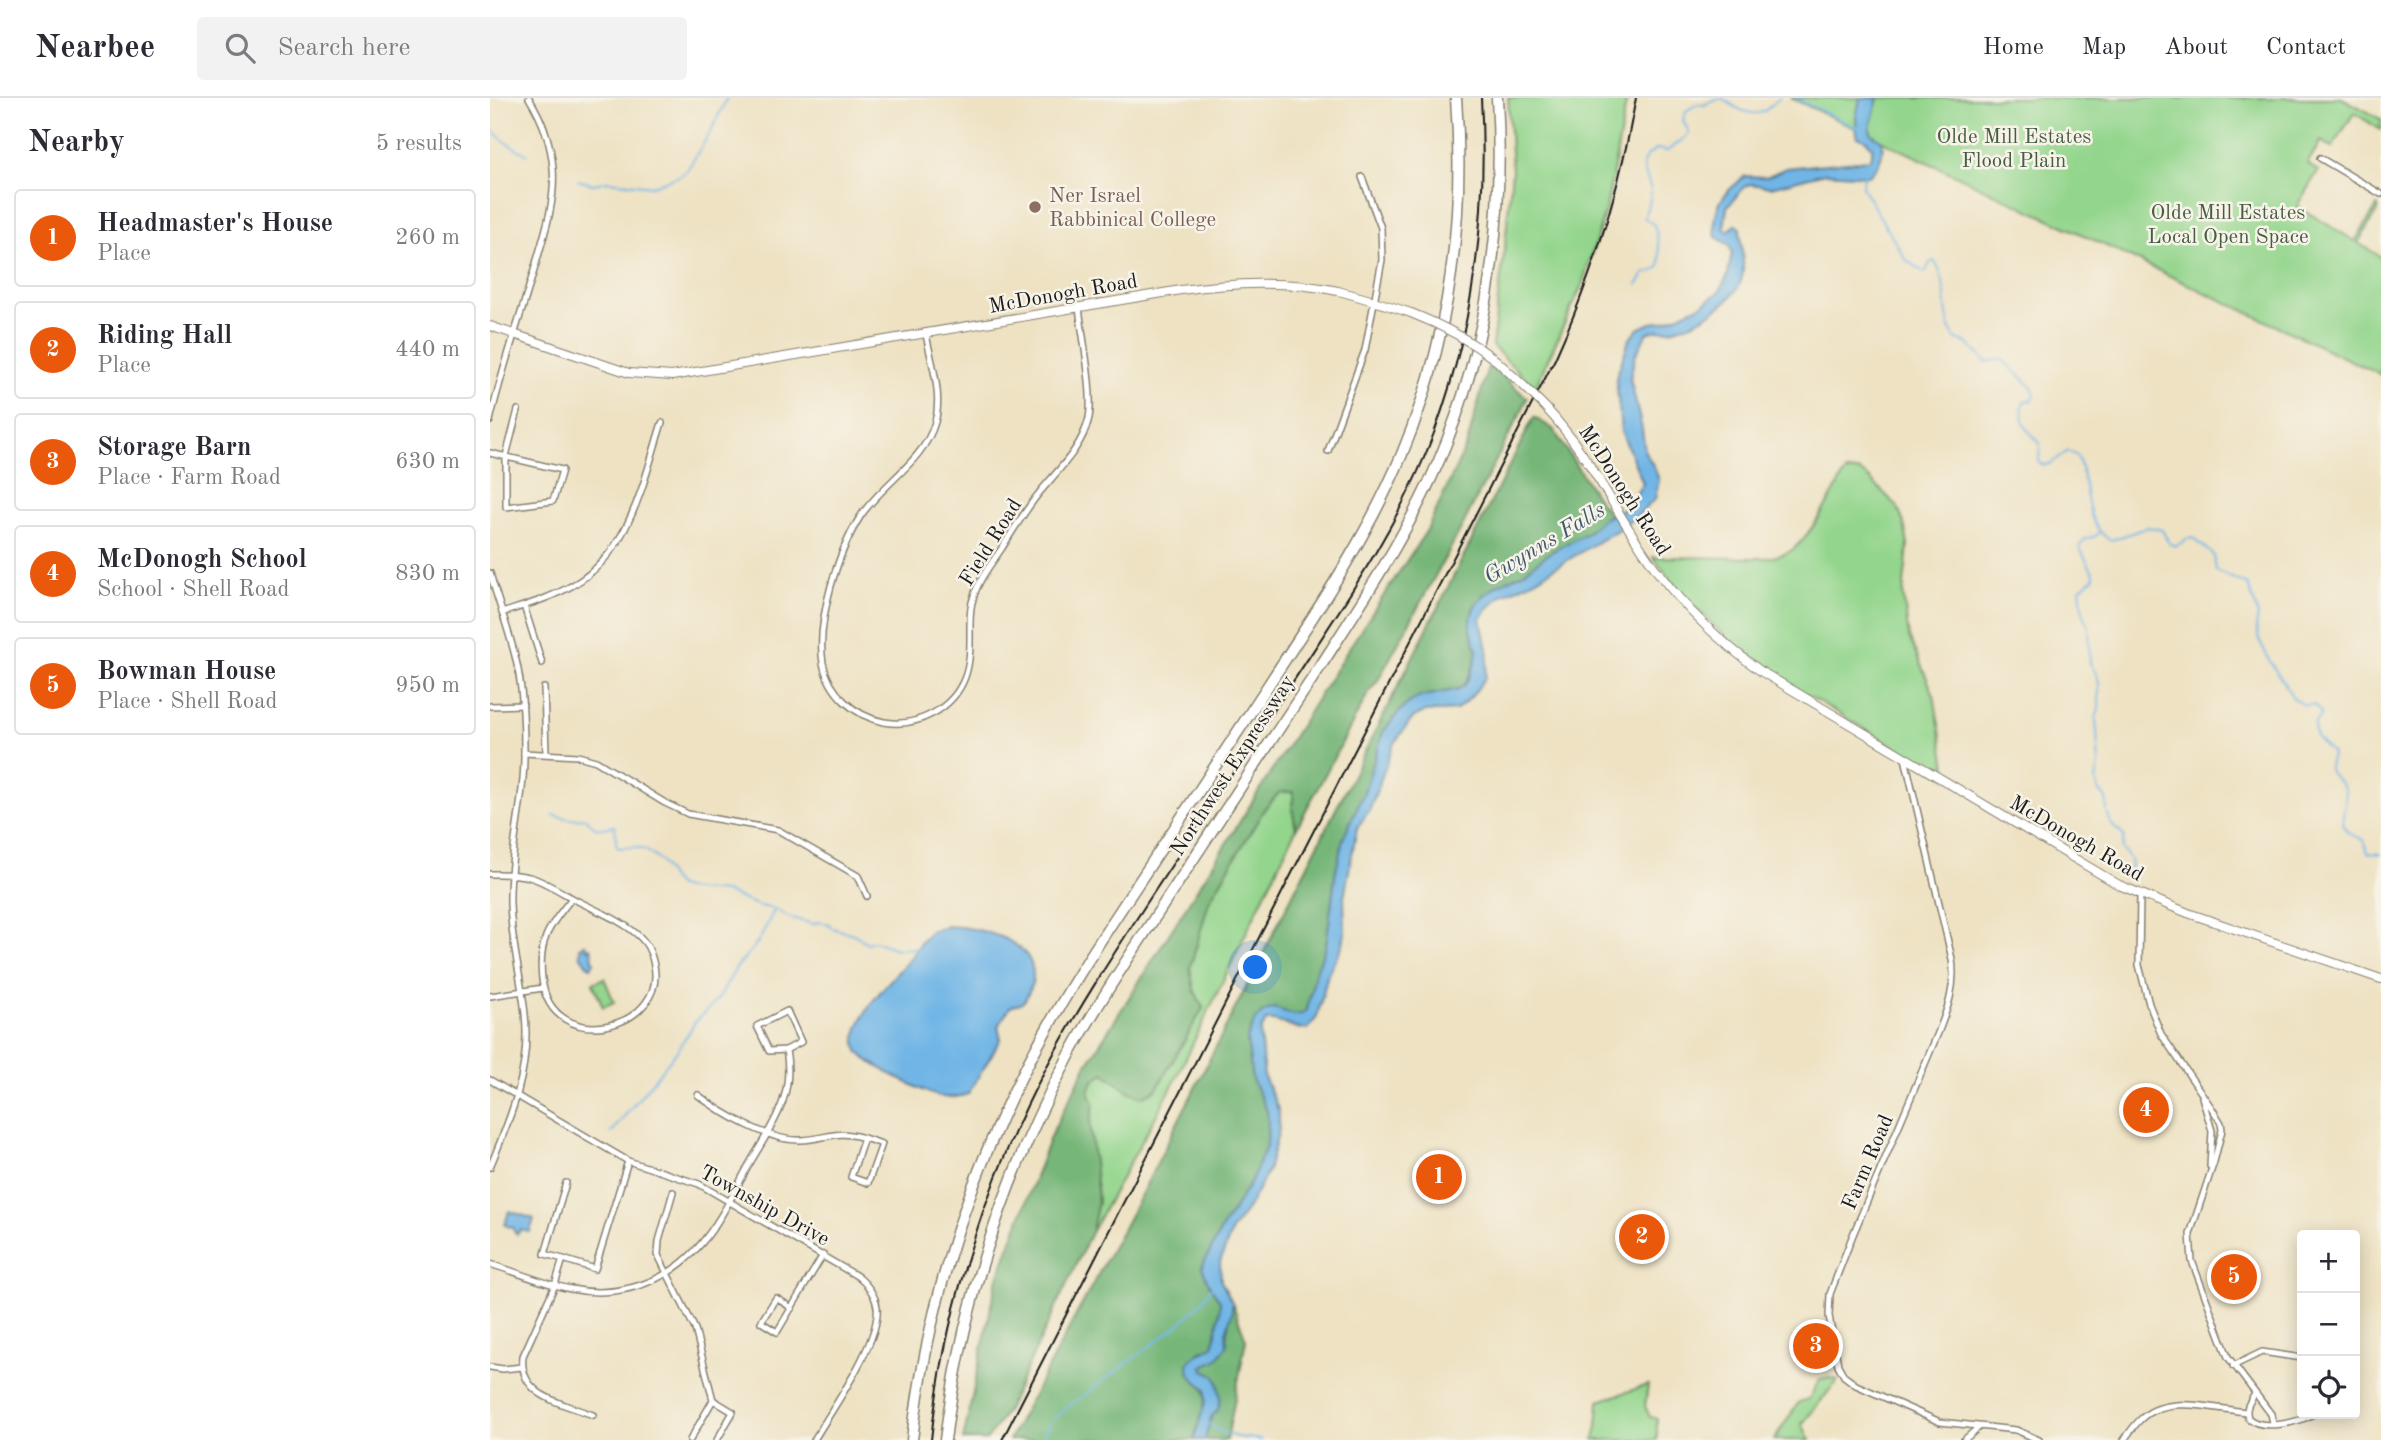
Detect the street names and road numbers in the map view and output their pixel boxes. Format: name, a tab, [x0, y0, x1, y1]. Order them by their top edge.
street label: McDonogh Road	[987, 271, 1139, 318]
street label: McDonogh Road	[1574, 422, 1674, 560]
street label: Field Road	[956, 495, 1026, 590]
street label: Northwest Expressway	[1167, 672, 1299, 860]
street label: McDonogh Road	[2006, 793, 2147, 886]
street label: Farm Road	[1839, 1112, 1898, 1213]
street label: Township Drive	[696, 1162, 833, 1251]

